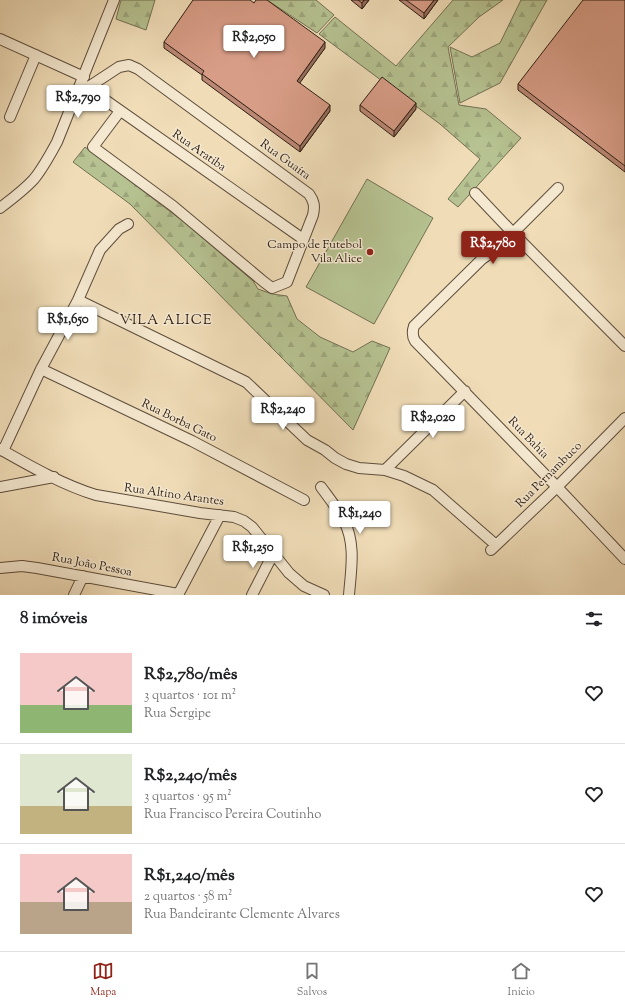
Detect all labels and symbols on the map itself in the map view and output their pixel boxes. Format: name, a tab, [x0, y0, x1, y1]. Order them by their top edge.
pin: R$2,050	[217, 25, 291, 59]
pin: R$2,790	[41, 85, 115, 119]
street label: Rua Aratiba	[168, 126, 230, 176]
street label: Rua Guaíra	[256, 135, 314, 185]
pin: R$2,780	[456, 231, 530, 265]
place label: Campo de Futebol Vila Alice	[267, 236, 363, 268]
marker: Campo de Futebol Vila Alice	[365, 247, 375, 257]
pin: R$1,650	[31, 307, 105, 341]
district label: VILA ALICE	[120, 311, 212, 331]
street label: Rua Borba Gato	[138, 395, 220, 447]
pin: R$2,240	[246, 397, 320, 431]
pin: R$2,020	[396, 405, 470, 439]
street label: Rua Bahia	[503, 413, 553, 463]
street label: Rua Pernambuco	[512, 437, 587, 512]
street label: Rua Altino Arantes	[123, 479, 225, 511]
pin: R$1,240	[323, 501, 397, 535]
pin: R$1,250	[216, 535, 290, 569]
street label: Rua João Pessoa	[50, 548, 134, 582]

